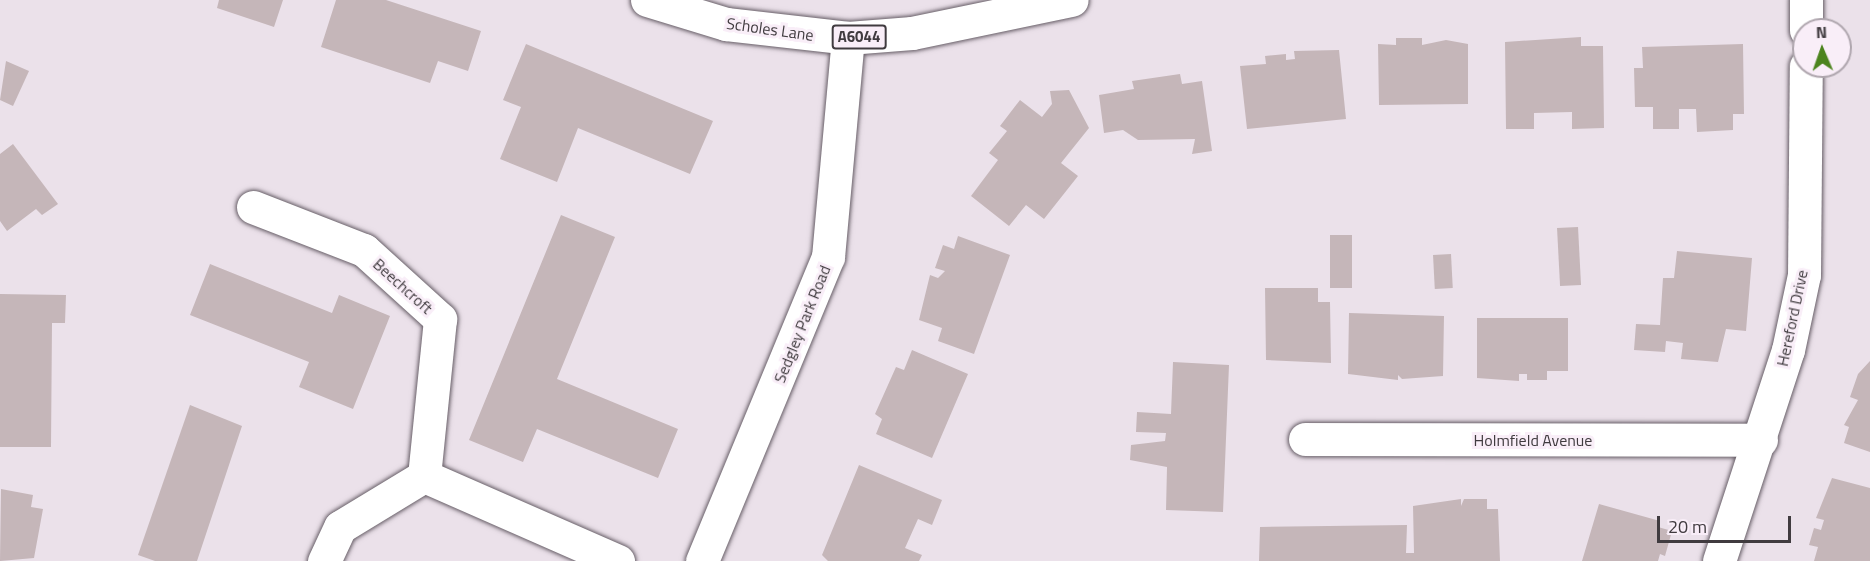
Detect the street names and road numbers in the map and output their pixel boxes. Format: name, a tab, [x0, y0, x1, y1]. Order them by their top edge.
street label: Scholes Lane	[725, 13, 815, 45]
road number: A6044	[830, 25, 888, 49]
street label: Beechcroft	[369, 254, 437, 318]
street label: Sedgley Park Road	[770, 262, 834, 386]
street label: Hereford Drive	[1772, 268, 1812, 368]
street label: Holmfield Avenue	[1474, 430, 1592, 450]

